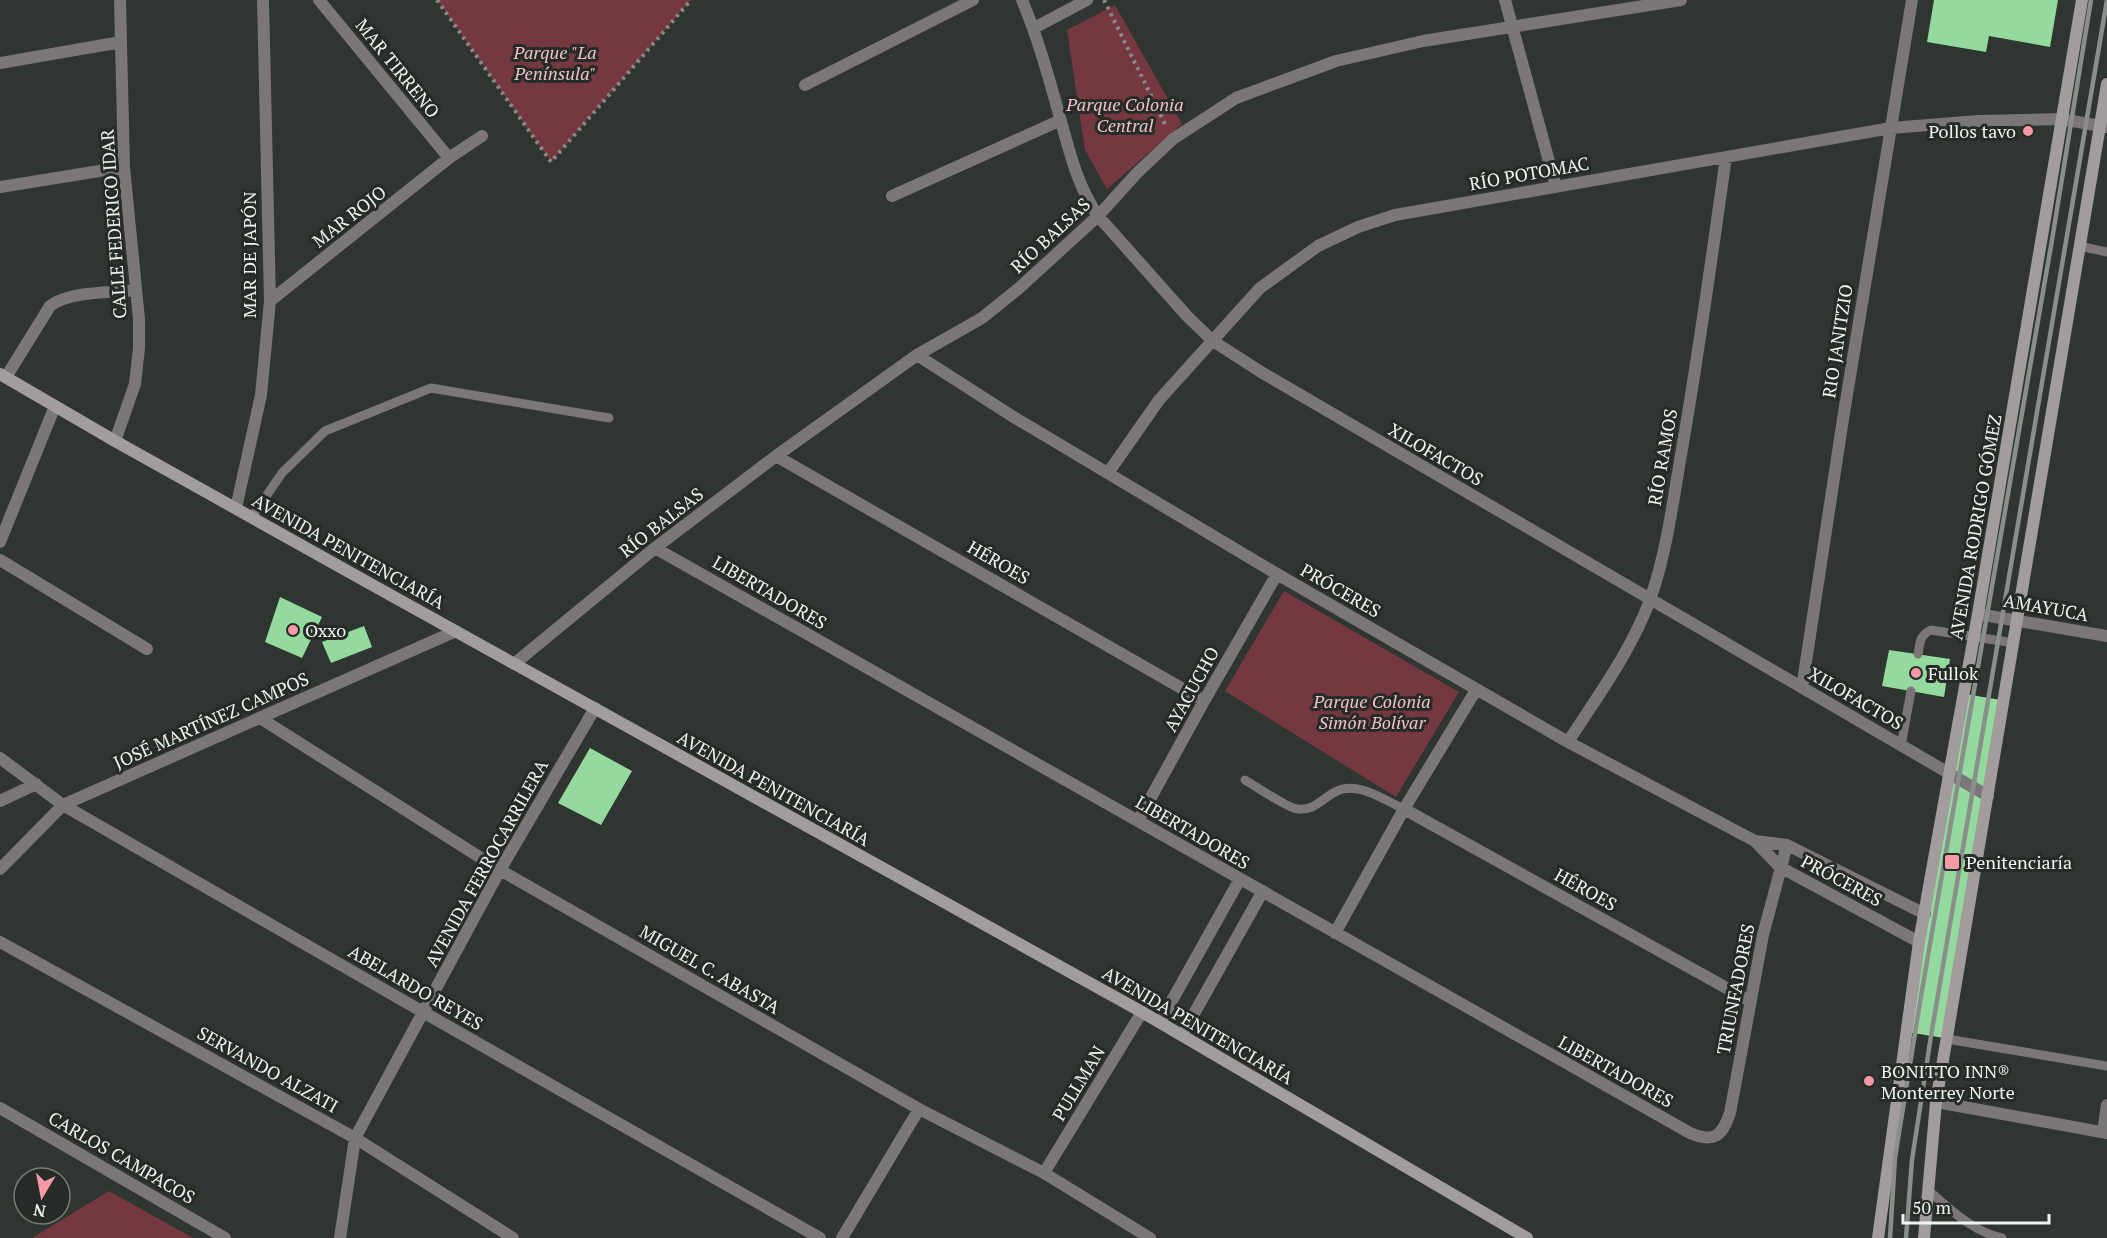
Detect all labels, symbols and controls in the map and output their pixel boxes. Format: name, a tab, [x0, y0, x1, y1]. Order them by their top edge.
street label: MAR TIRRENO	[351, 13, 445, 123]
park label: Parque "La Península"	[512, 40, 597, 85]
park label: Parque Colonia Central	[1065, 92, 1184, 137]
place label: Pollos tavo	[1928, 119, 2016, 143]
marker: Pollos tavo	[2021, 124, 2035, 138]
street label: CALLE FEDERICO IDAR	[94, 128, 132, 320]
street label: RÍO POTOMAC	[1467, 151, 1591, 195]
street label: MAR ROJO	[307, 180, 391, 252]
street label: MAR DE JAPÓN	[237, 192, 261, 318]
street label: RÍO BALSAS	[1005, 192, 1095, 278]
street label: RIO JANITZIO	[1816, 282, 1858, 400]
street label: RÍO RAMOS	[1642, 407, 1682, 507]
street label: AVENIDA RODRIGO GÓMEZ	[1943, 412, 2007, 642]
street label: XILOFACTOS	[1384, 417, 1488, 491]
street label: RÍO BALSAS	[614, 482, 708, 562]
street label: AVENIDA PENITENCIARÍA	[248, 488, 450, 614]
street label: HÉROES	[964, 535, 1034, 589]
street label: LIBERTADORES	[709, 550, 831, 634]
street label: PRÓCERES	[1297, 557, 1385, 623]
street label: AMAYUCA	[2002, 588, 2091, 626]
place label: Oxxo	[305, 618, 346, 642]
marker: Oxxo	[286, 623, 300, 637]
street label: AYACUCHO	[1158, 642, 1224, 736]
street label: XILOFACTOS	[1804, 661, 1908, 735]
place label: Fullok	[1928, 661, 1979, 685]
street label: JOSÉ MARTÍNEZ CAMPOS	[110, 666, 312, 774]
marker: Fullok	[1909, 666, 1923, 680]
park label: Parque Colonia Simón Bolívar	[1312, 689, 1431, 734]
street label: AVENIDA PENITENCIARÍA	[673, 725, 875, 851]
street label: AVENIDA FERROCARRILERA	[419, 754, 553, 971]
street label: LIBERTADORES	[1132, 790, 1254, 874]
street label: PRÓCERES	[1797, 849, 1887, 911]
place label: Penitenciaría	[1966, 850, 2072, 874]
marker: Penitenciaría	[1943, 853, 1961, 871]
street label: HÉROES	[1550, 862, 1622, 916]
street label: MIGUEL C. ABASTA	[635, 919, 785, 1019]
street label: TRIUNFADORES	[1711, 922, 1759, 1056]
street label: ABELARDO REYES	[344, 939, 488, 1035]
street label: AVENIDA PENITENCIARÍA	[1098, 960, 1298, 1090]
street label: SERVANDO ALZATI	[193, 1020, 343, 1118]
street label: LIBERTADORES	[1554, 1029, 1678, 1113]
street label: PULLMAN	[1046, 1041, 1110, 1125]
place label: BONITTO INN® Monterrey Norte	[1881, 1059, 2015, 1104]
marker: BONITTO INN® Monterrey Norte	[1862, 1074, 1876, 1088]
street label: CARLOS CAMPACOS	[44, 1105, 200, 1209]
north arrow	[12, 1166, 72, 1226]
scale bar	[1903, 1187, 2048, 1225]
text: 50 m	[1912, 1195, 1952, 1219]
text: N	[32, 1199, 47, 1223]

